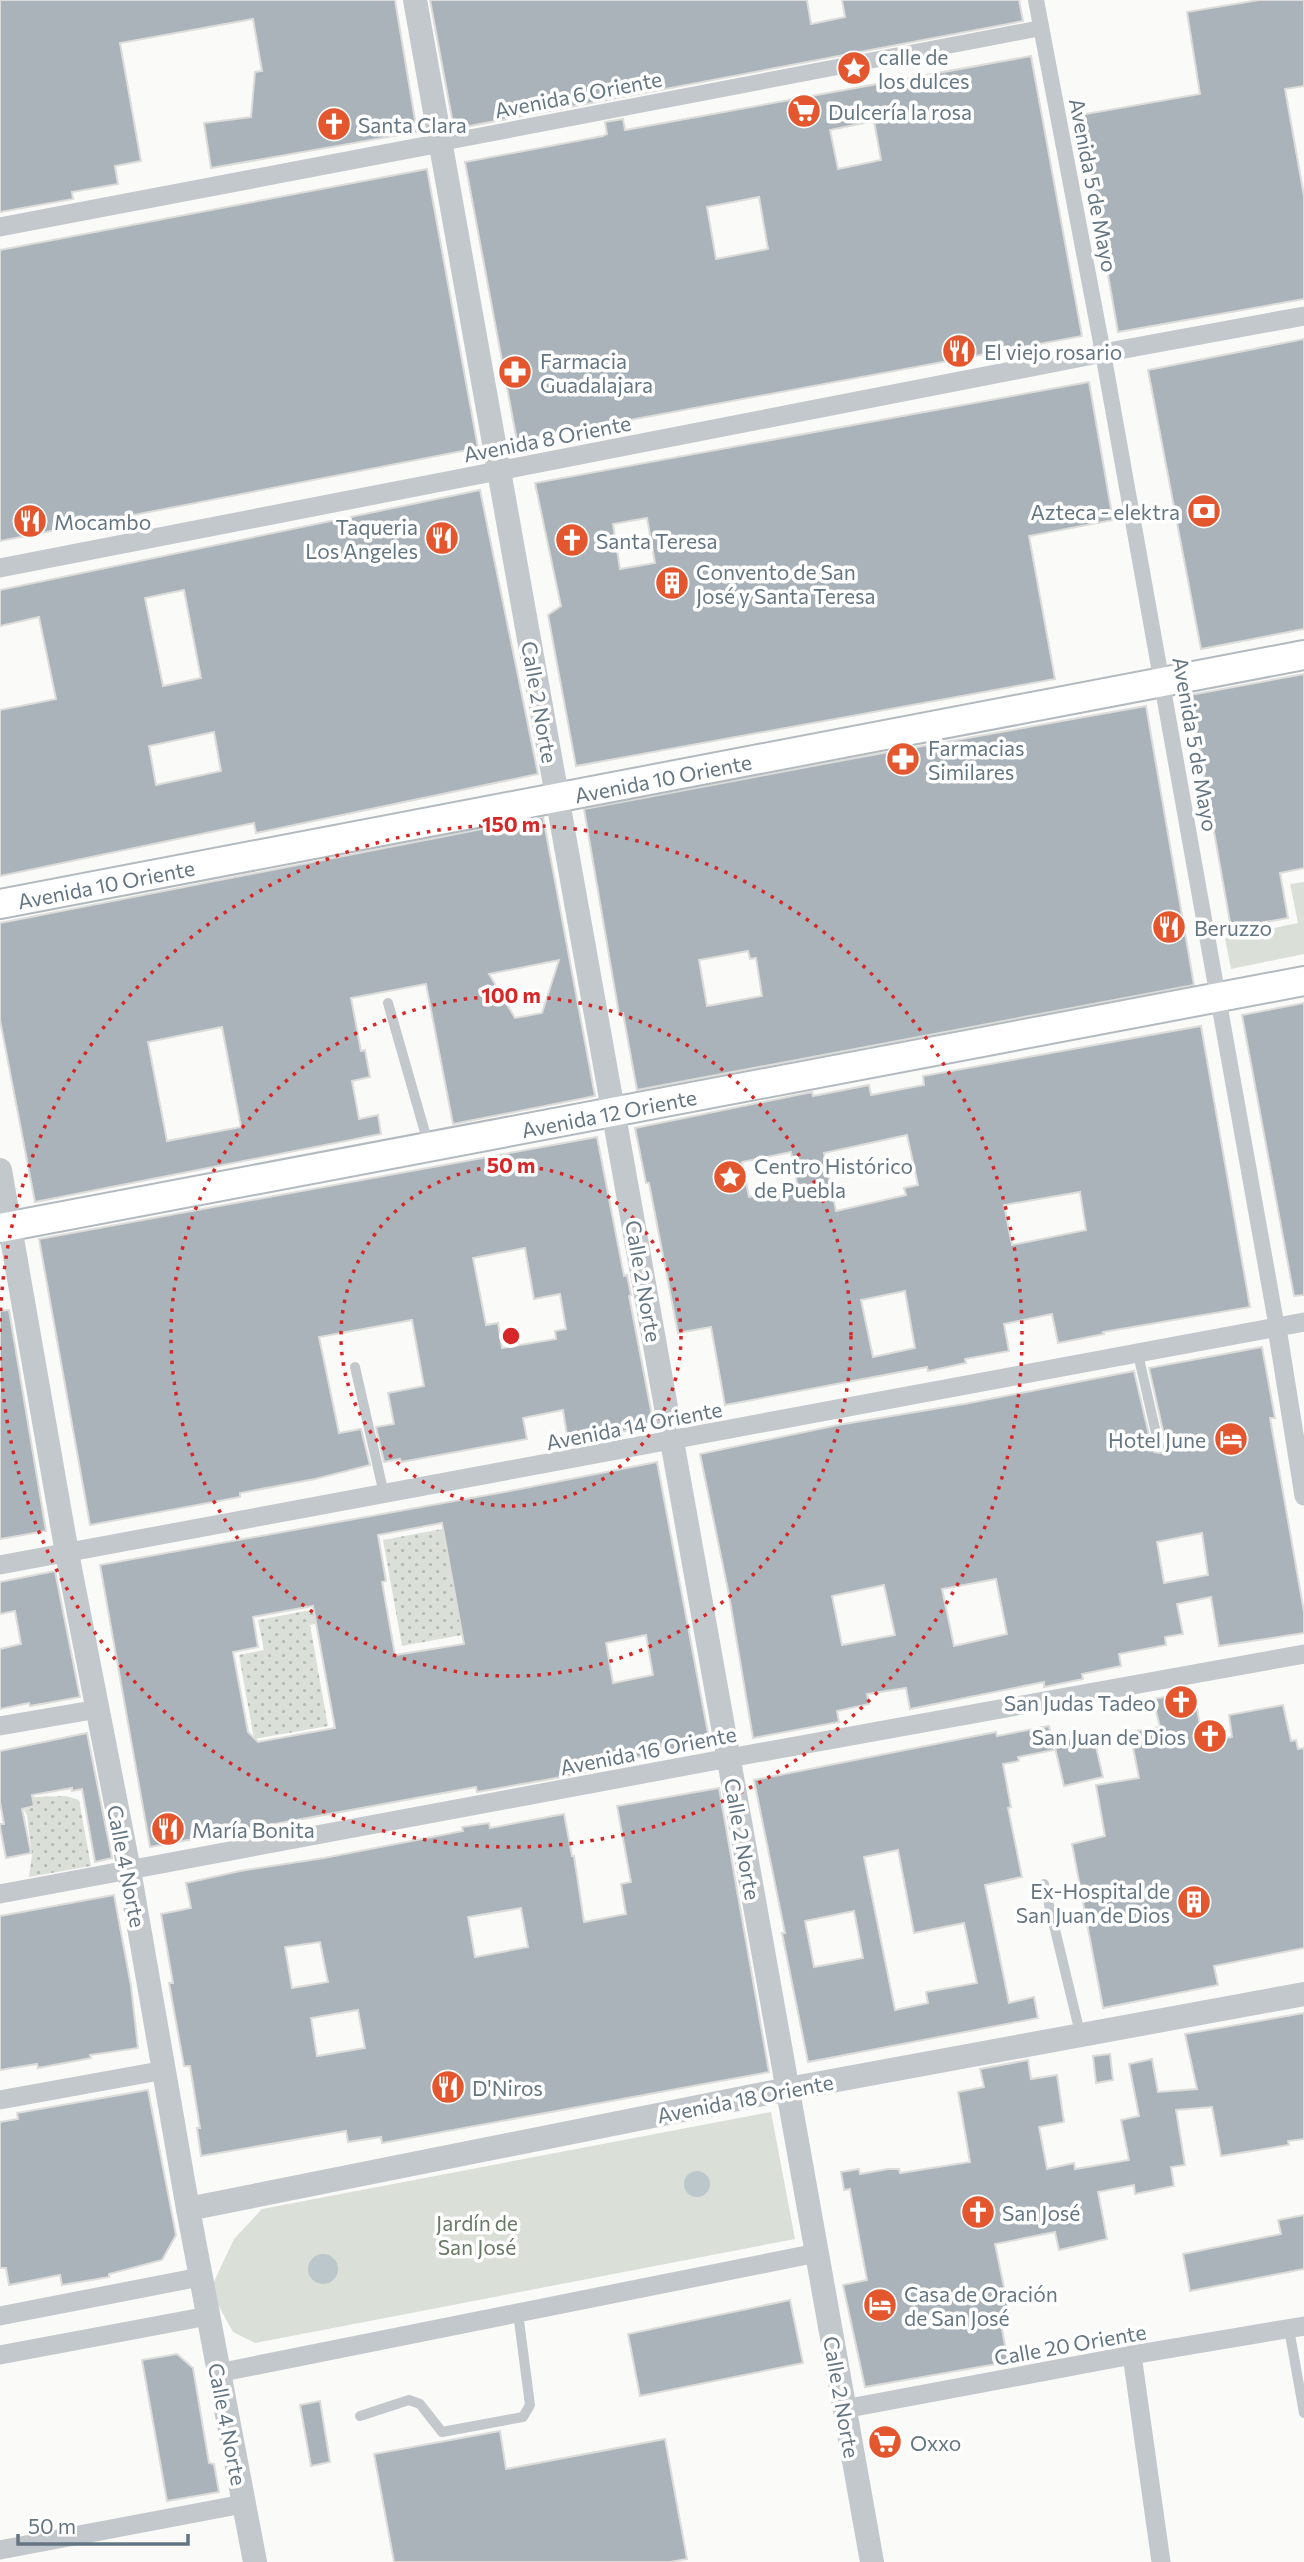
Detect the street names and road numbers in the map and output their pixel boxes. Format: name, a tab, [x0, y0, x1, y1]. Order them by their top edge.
street label: Avenida 6 Oriente	[492, 66, 664, 122]
street label: Avenida 5 de Mayo	[1065, 96, 1123, 274]
street label: Avenida 8 Oriente	[461, 410, 633, 466]
street label: Calle 2 Norte	[517, 639, 563, 765]
street label: Avenida 5 de Mayo	[1168, 655, 1224, 833]
street label: Avenida 10 Oriente	[572, 749, 754, 807]
street label: Avenida 10 Oriente	[15, 855, 197, 913]
street label: Avenida 12 Oriente	[519, 1084, 699, 1142]
street label: Calle 2 Norte	[621, 1218, 667, 1344]
street label: Avenida 14 Oriente	[544, 1396, 724, 1454]
street label: Avenida 16 Oriente	[558, 1721, 738, 1779]
street label: Calle 2 Norte	[720, 1776, 766, 1902]
street label: Calle 4 Norte	[103, 1803, 151, 1929]
street label: Avenida 18 Oriente	[655, 2069, 835, 2127]
street label: Calle 20 Oriente	[992, 2318, 1148, 2370]
street label: Calle 2 Norte	[819, 2334, 865, 2460]
street label: Calle 4 Norte	[204, 2361, 252, 2487]

